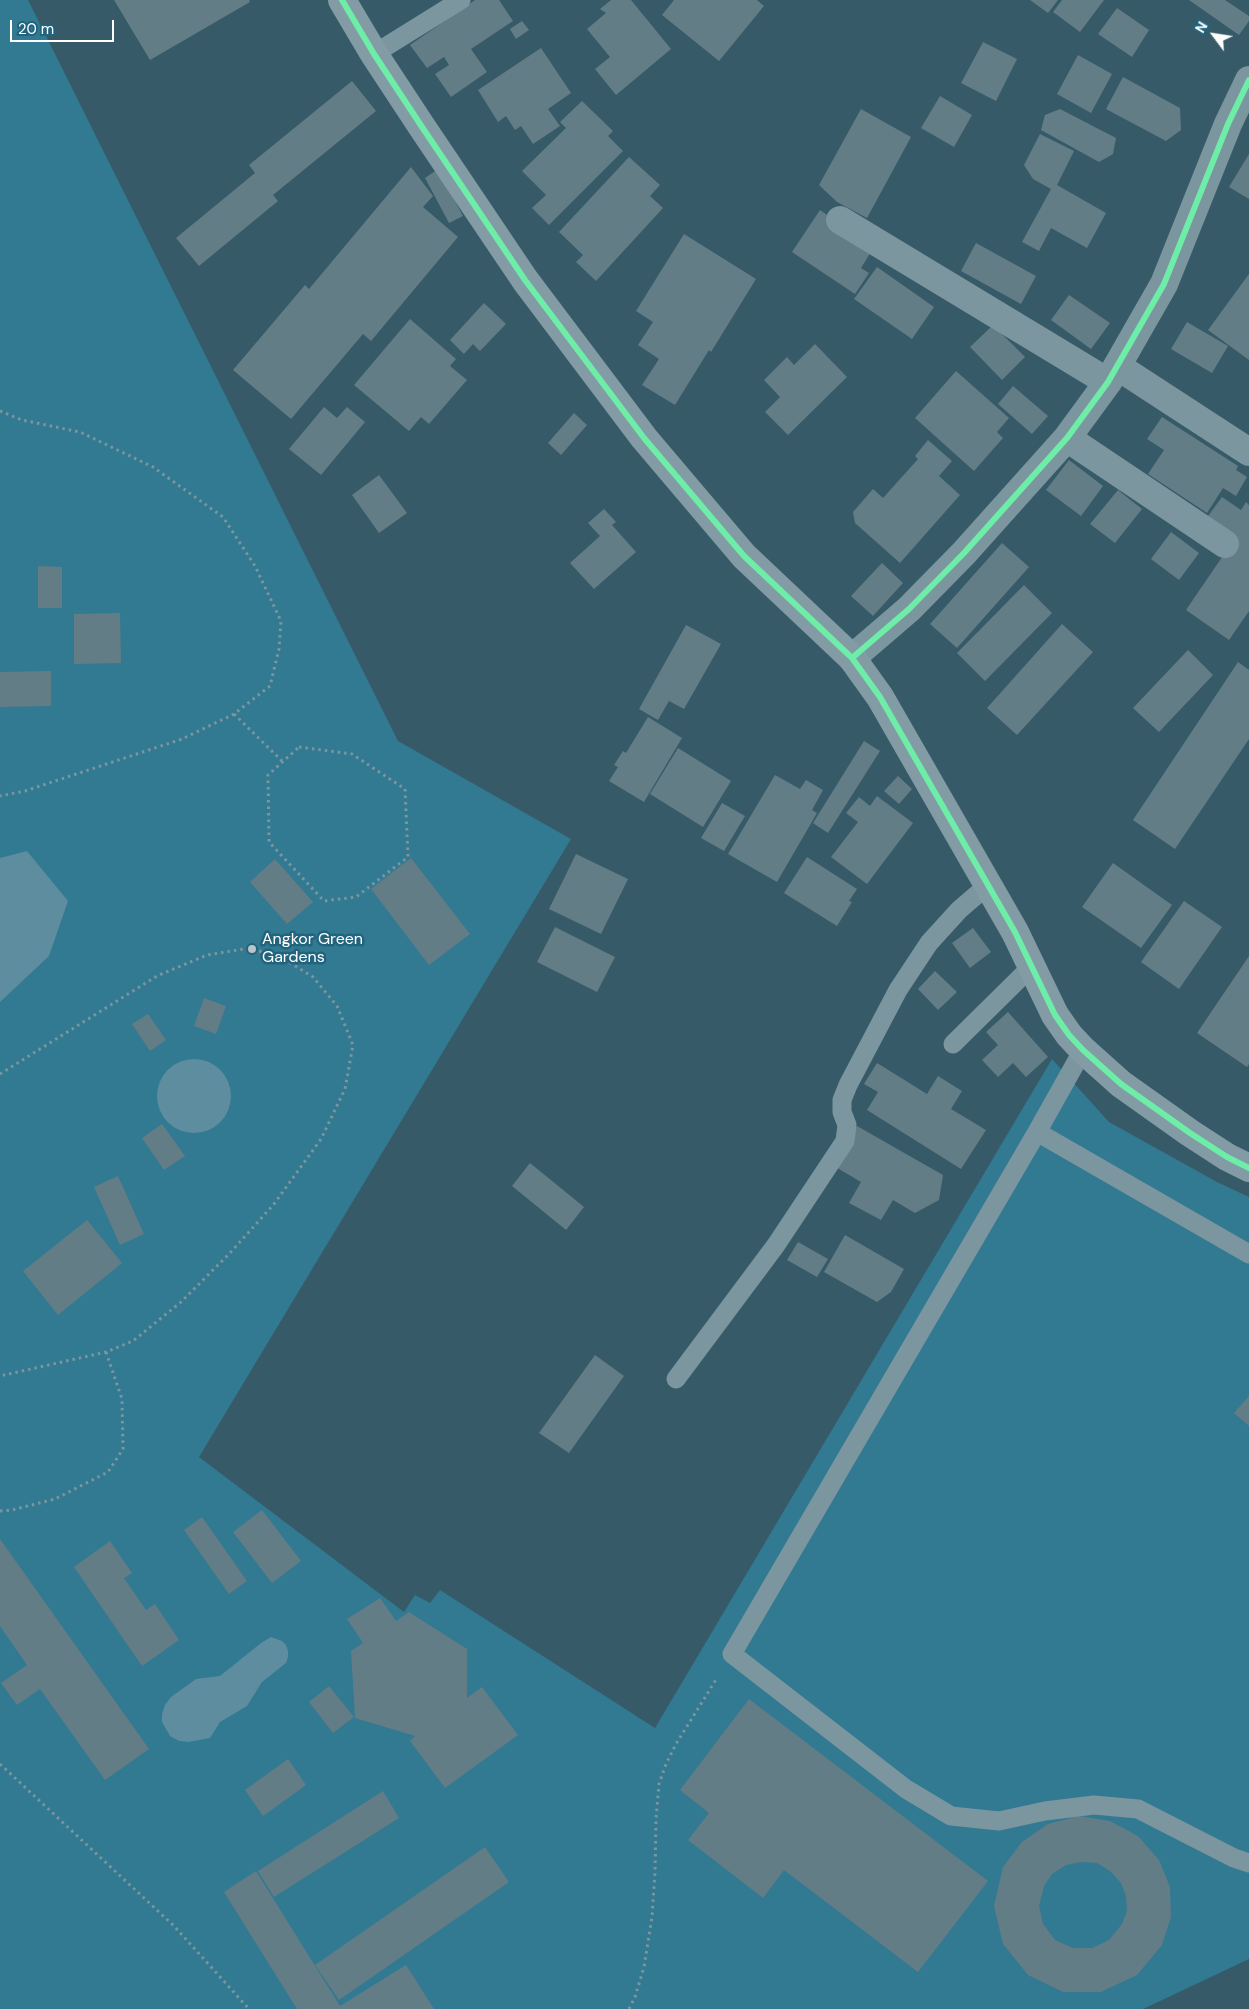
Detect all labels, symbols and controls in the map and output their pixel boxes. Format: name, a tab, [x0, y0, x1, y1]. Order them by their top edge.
scale bar	[12, 10, 116, 42]
north arrow	[1189, 10, 1239, 60]
text: N	[1191, 18, 1211, 36]
text: 20 m	[18, 19, 54, 39]
place label: Angkor Green Gardens	[262, 930, 363, 968]
marker: Angkor Green Gardens	[246, 943, 258, 955]

